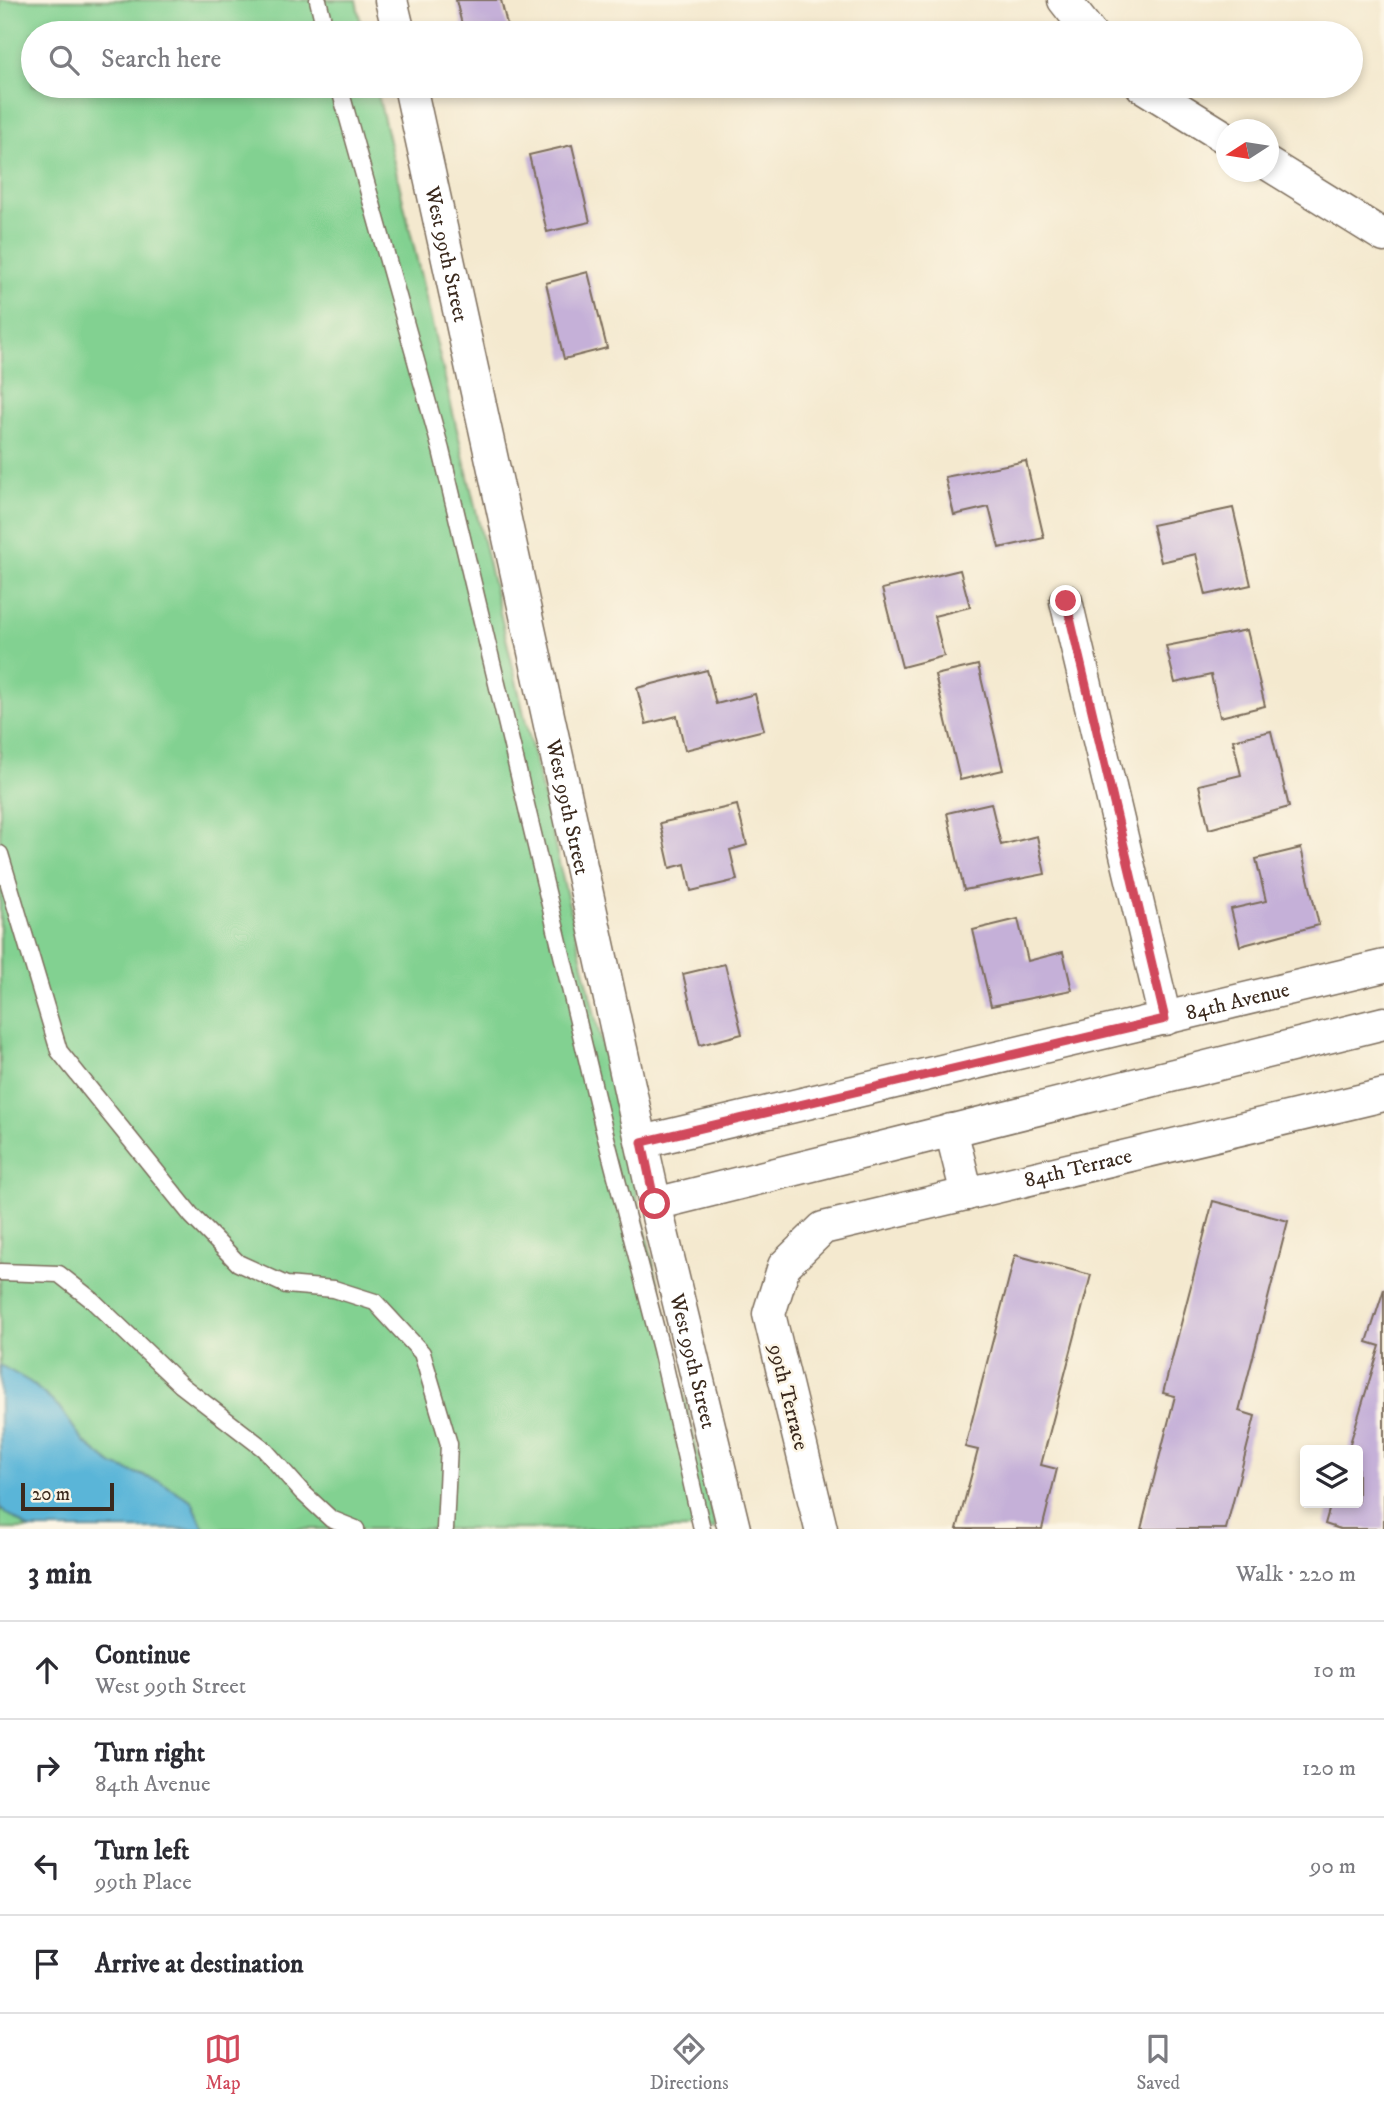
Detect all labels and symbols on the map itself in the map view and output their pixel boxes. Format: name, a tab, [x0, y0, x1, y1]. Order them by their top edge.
north arrow	[1216, 119, 1279, 182]
street label: West 99th Street	[418, 183, 473, 325]
route end	[1050, 585, 1081, 616]
street label: West 99th Street	[539, 736, 595, 878]
street label: 84th Avenue	[1183, 977, 1292, 1027]
street label: 84th Terrace	[1022, 1143, 1135, 1194]
route start	[639, 1188, 670, 1219]
street label: West 99th Street	[663, 1290, 721, 1432]
street label: 99th Terrace	[762, 1341, 814, 1453]
scale bar	[21, 1480, 114, 1512]

